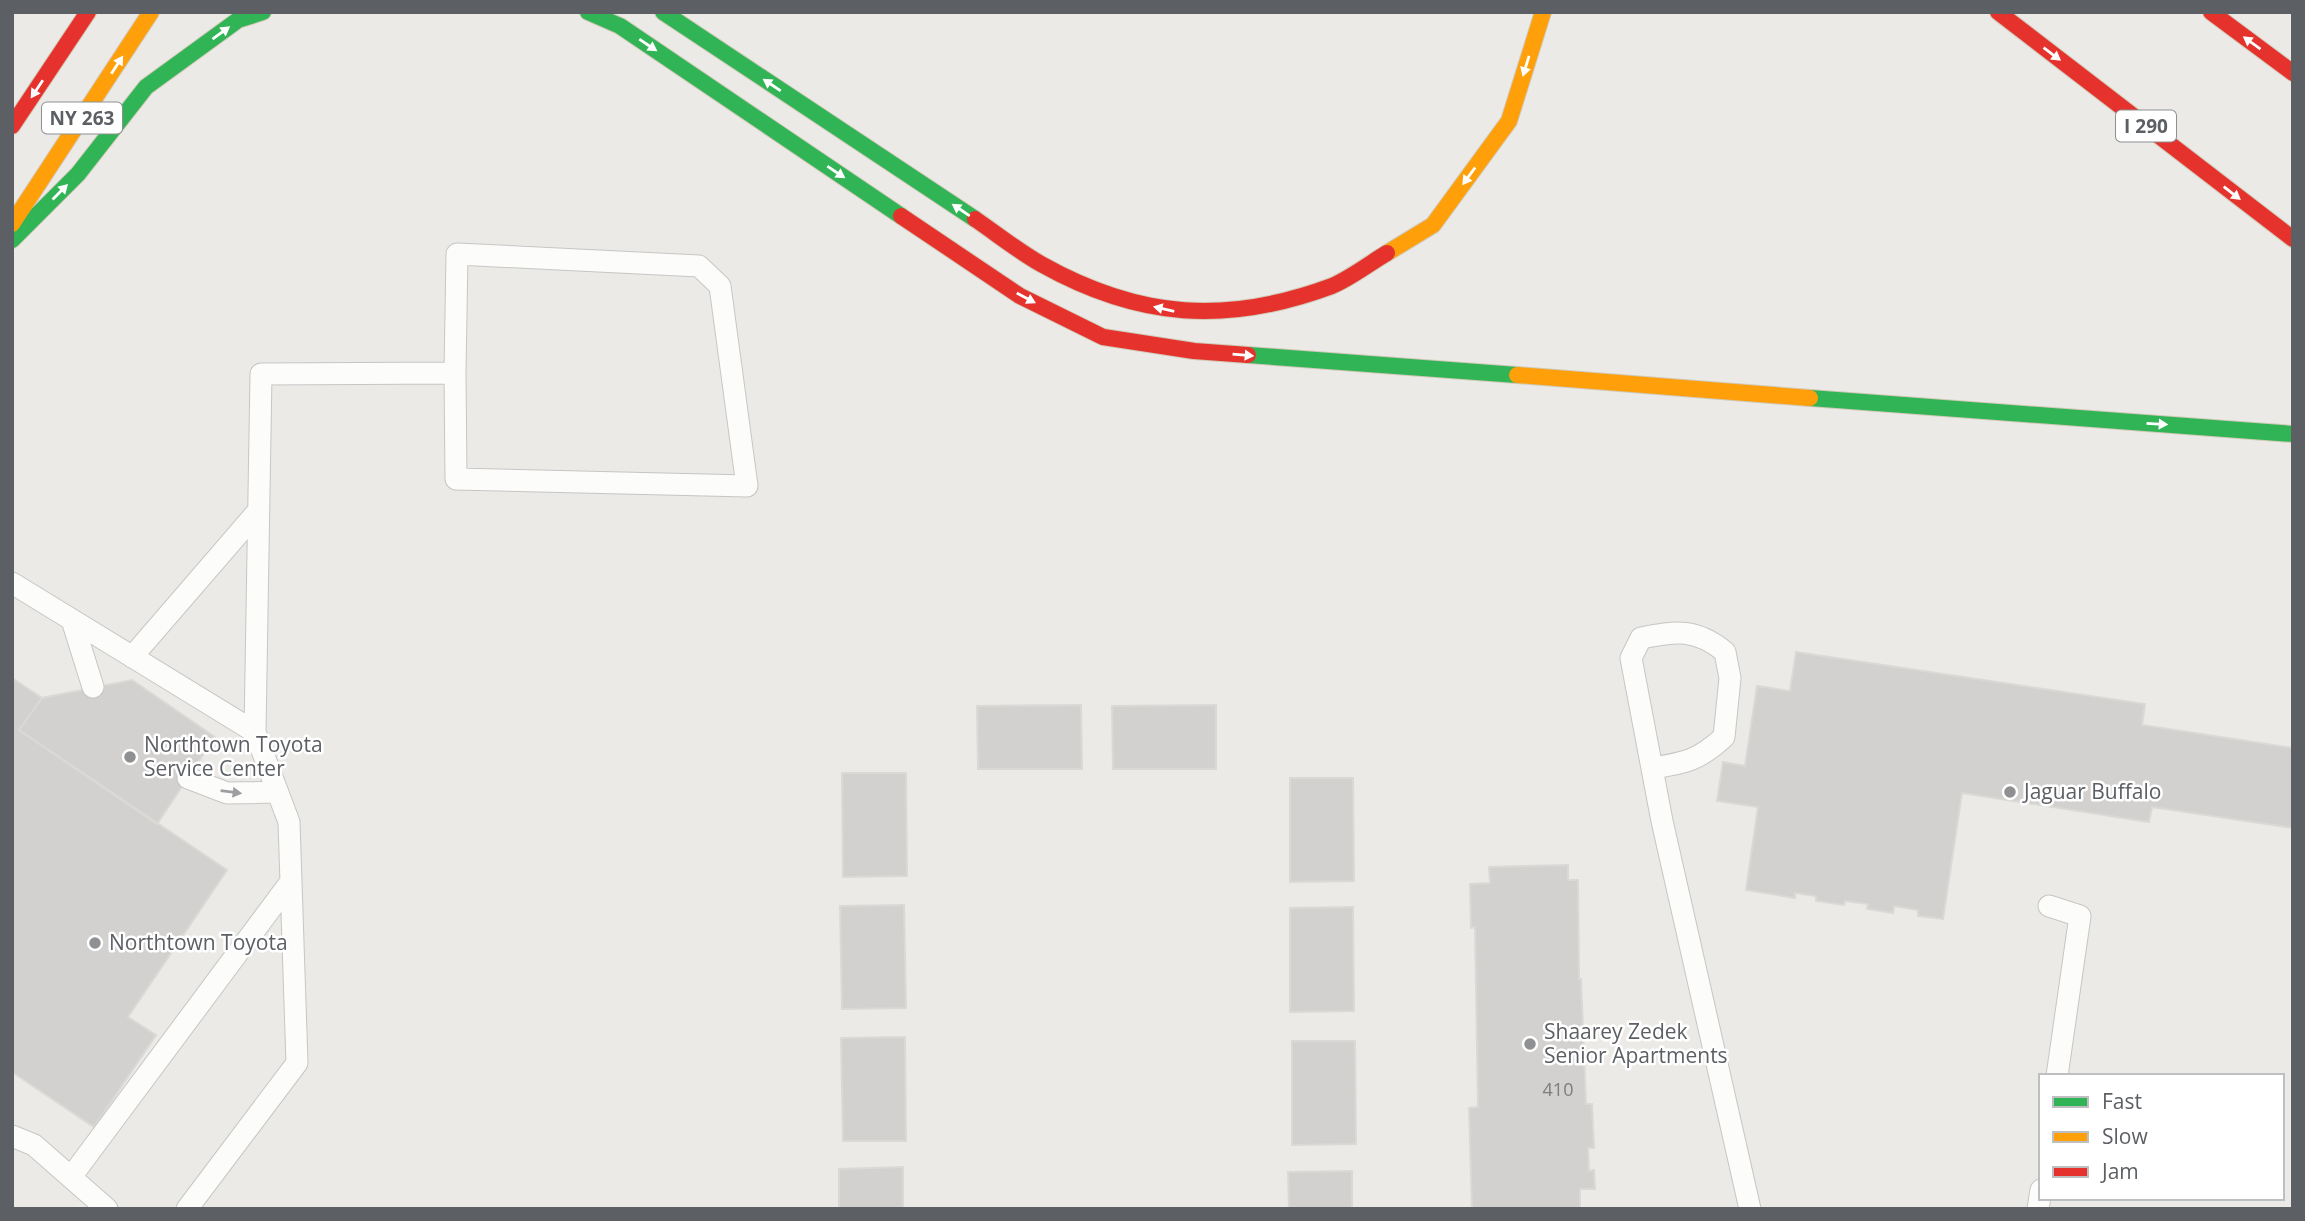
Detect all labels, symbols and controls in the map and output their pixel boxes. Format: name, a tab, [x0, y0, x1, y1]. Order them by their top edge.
one-way arrow	[211, 26, 230, 40]
one-way arrow	[2243, 36, 2261, 50]
one-way arrow	[639, 38, 657, 52]
one-way arrow	[2043, 46, 2061, 61]
one-way arrow	[110, 55, 123, 74]
one-way arrow	[1520, 56, 1531, 77]
one-way arrow	[762, 78, 781, 91]
one-way arrow	[31, 80, 44, 99]
road number: NY 263	[42, 102, 122, 134]
road number: I 290	[2116, 110, 2176, 142]
one-way arrow	[827, 165, 846, 178]
one-way arrow	[1462, 167, 1476, 185]
one-way arrow	[52, 183, 69, 200]
one-way arrow	[2223, 185, 2241, 200]
one-way arrow	[951, 204, 971, 217]
one-way arrow	[1016, 292, 1036, 304]
one-way arrow	[1153, 303, 1175, 314]
one-way arrow	[1232, 350, 1254, 361]
one-way arrow	[2146, 418, 2168, 429]
place label: Northtown Toyota Service Center	[144, 730, 323, 782]
marker: Northtown Toyota Service Center	[122, 749, 138, 765]
place label: Jaguar Buffalo	[2022, 777, 2161, 805]
marker: Jaguar Buffalo	[2002, 784, 2018, 800]
one-way arrow	[220, 786, 242, 797]
place label: Northtown Toyota	[109, 928, 288, 956]
marker: Northtown Toyota	[87, 935, 103, 951]
place label: Shaarey Zedek Senior Apartments	[1544, 1017, 1728, 1069]
marker: Shaarey Zedek Senior Apartments	[1522, 1036, 1538, 1052]
legend	[2039, 1074, 2284, 1200]
house number: 410	[1543, 1077, 1573, 1101]
text: Fast	[2102, 1087, 2142, 1115]
text: Slow	[2102, 1122, 2148, 1150]
text: Jam	[2100, 1157, 2139, 1185]

